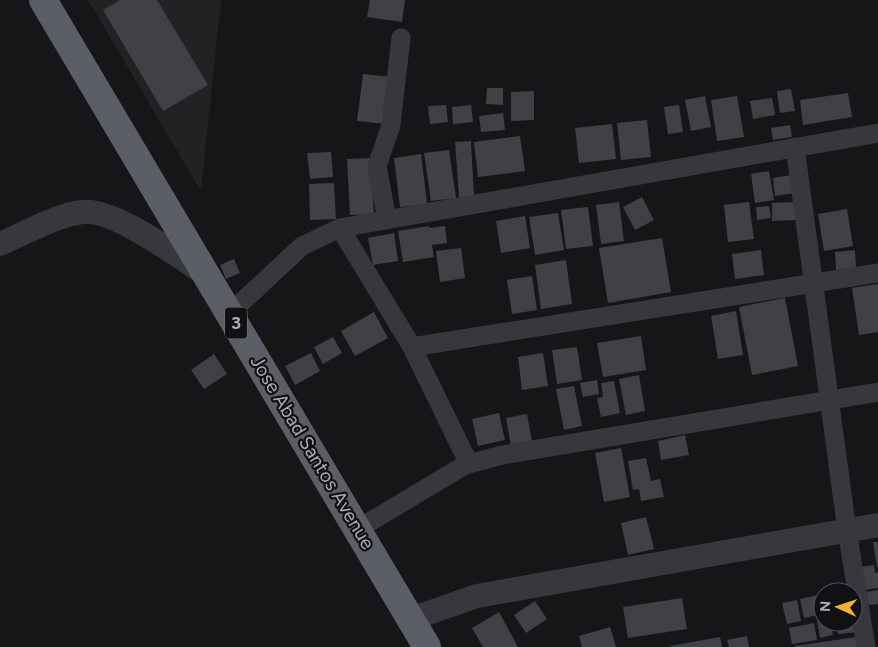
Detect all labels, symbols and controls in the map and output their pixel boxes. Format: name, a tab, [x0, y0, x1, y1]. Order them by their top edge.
road number: 3	[225, 307, 247, 338]
street label: Jose Abad Santos Avenue	[246, 351, 380, 553]
north arrow	[813, 582, 863, 632]
text: N	[817, 600, 834, 612]

